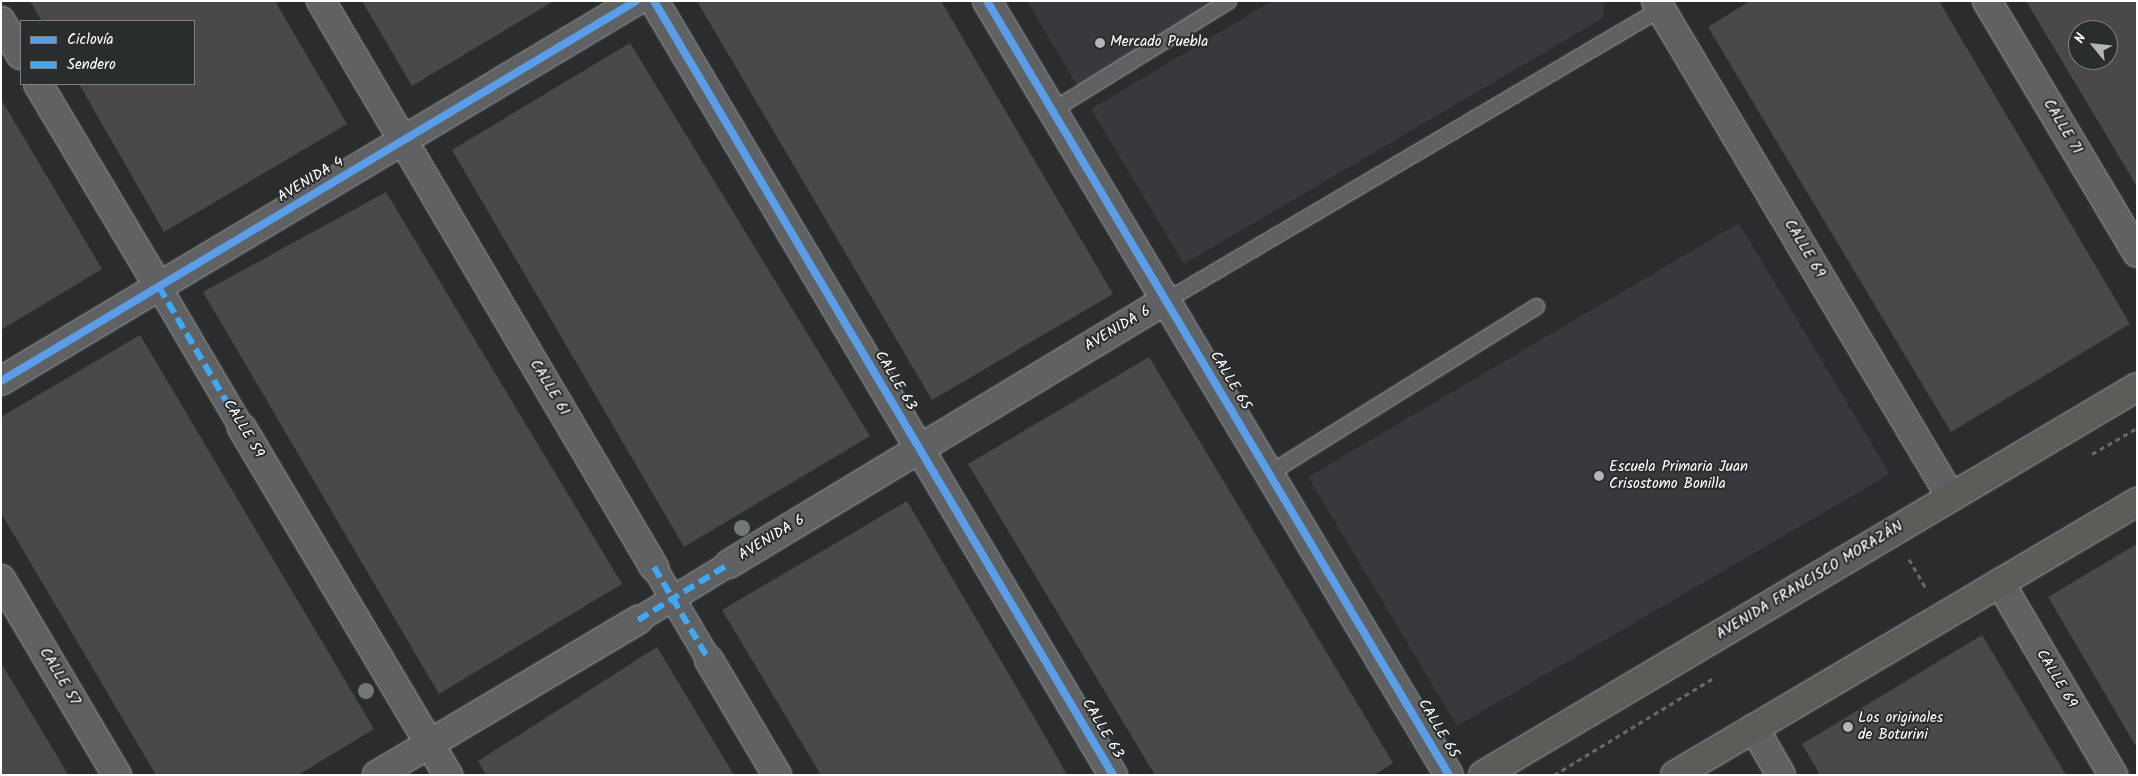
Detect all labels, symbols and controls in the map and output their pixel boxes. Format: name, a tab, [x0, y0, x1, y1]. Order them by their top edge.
legend	[20, 20, 195, 85]
north arrow	[2068, 20, 2118, 70]
text: Ciclovía	[67, 28, 114, 52]
text: N	[2069, 29, 2092, 47]
place label: Mercado Puebla	[1110, 34, 1208, 52]
marker: Mercado Puebla	[1094, 37, 1106, 49]
text: Sendero	[67, 53, 116, 77]
street label: CALLE 71	[2039, 96, 2085, 158]
street label: AVENIDA 4	[275, 153, 347, 207]
street label: CALLE 69	[1780, 217, 1828, 281]
street label: AVENIDA 6	[1082, 302, 1154, 356]
street label: CALLE 63	[870, 348, 920, 414]
street label: CALLE 65	[1205, 348, 1255, 414]
street label: CALLE 61	[525, 357, 573, 419]
street label: CALLE 59	[219, 397, 267, 461]
place label: Escuela Primaria Juan Crisostomo Bonilla	[1609, 458, 1748, 493]
marker: Escuela Primaria Juan Crisostomo Bonilla	[1593, 470, 1605, 482]
street label: AVENIDA 6	[736, 511, 808, 565]
street label: AVENIDA FRANCISCO MORAZÁN	[1713, 518, 1907, 644]
street label: CALLE 57	[35, 645, 83, 709]
street label: CALLE 69	[2032, 647, 2080, 711]
street label: CALLE 63	[1077, 696, 1127, 762]
street label: CALLE 65	[1413, 696, 1463, 762]
place label: Los originales de Boturini	[1858, 709, 1943, 744]
marker: Los originales de Boturini	[1842, 721, 1854, 733]

